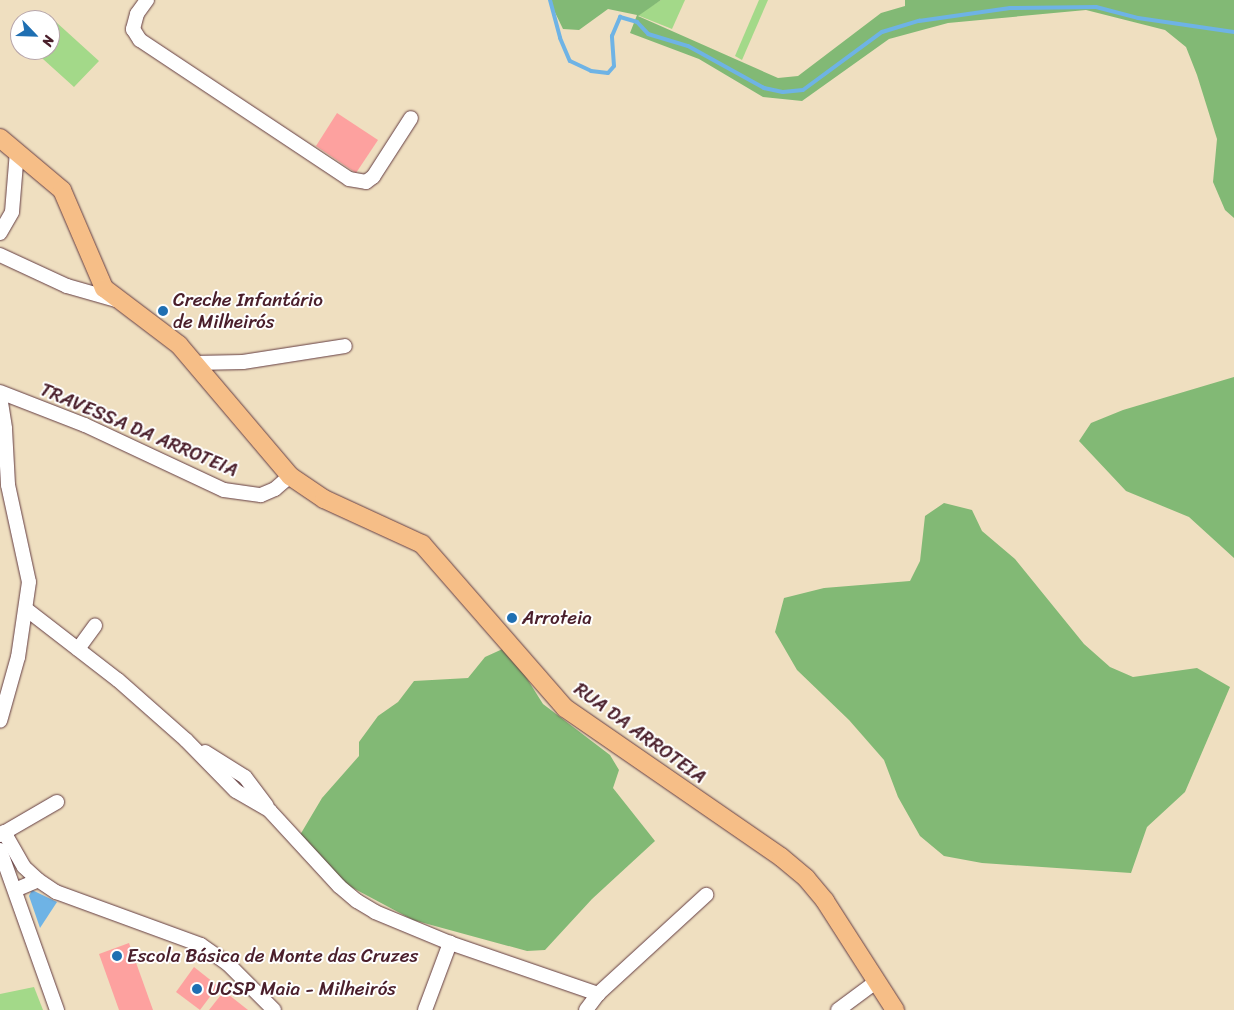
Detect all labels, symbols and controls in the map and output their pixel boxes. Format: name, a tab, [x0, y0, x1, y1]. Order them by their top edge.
north arrow	[10, 10, 60, 60]
text: N	[35, 31, 62, 50]
place label: Creche Infantário de Milheirós	[173, 289, 323, 333]
marker: Creche Infantário de Milheirós	[157, 305, 169, 317]
street label: TRAVESSA DA ARROTEIA	[36, 378, 242, 482]
place label: Arroteia	[522, 607, 592, 629]
marker: Arroteia	[506, 612, 518, 624]
street label: RUA DA ARROTEIA	[570, 678, 710, 788]
place label: Escola Básica de Monte das Cruzes	[127, 945, 418, 967]
marker: Escola Básica de Monte das Cruzes	[111, 950, 123, 962]
place label: UCSP Maia - Milheirós	[208, 978, 396, 1000]
marker: UCSP Maia - Milheirós	[190, 982, 204, 996]

